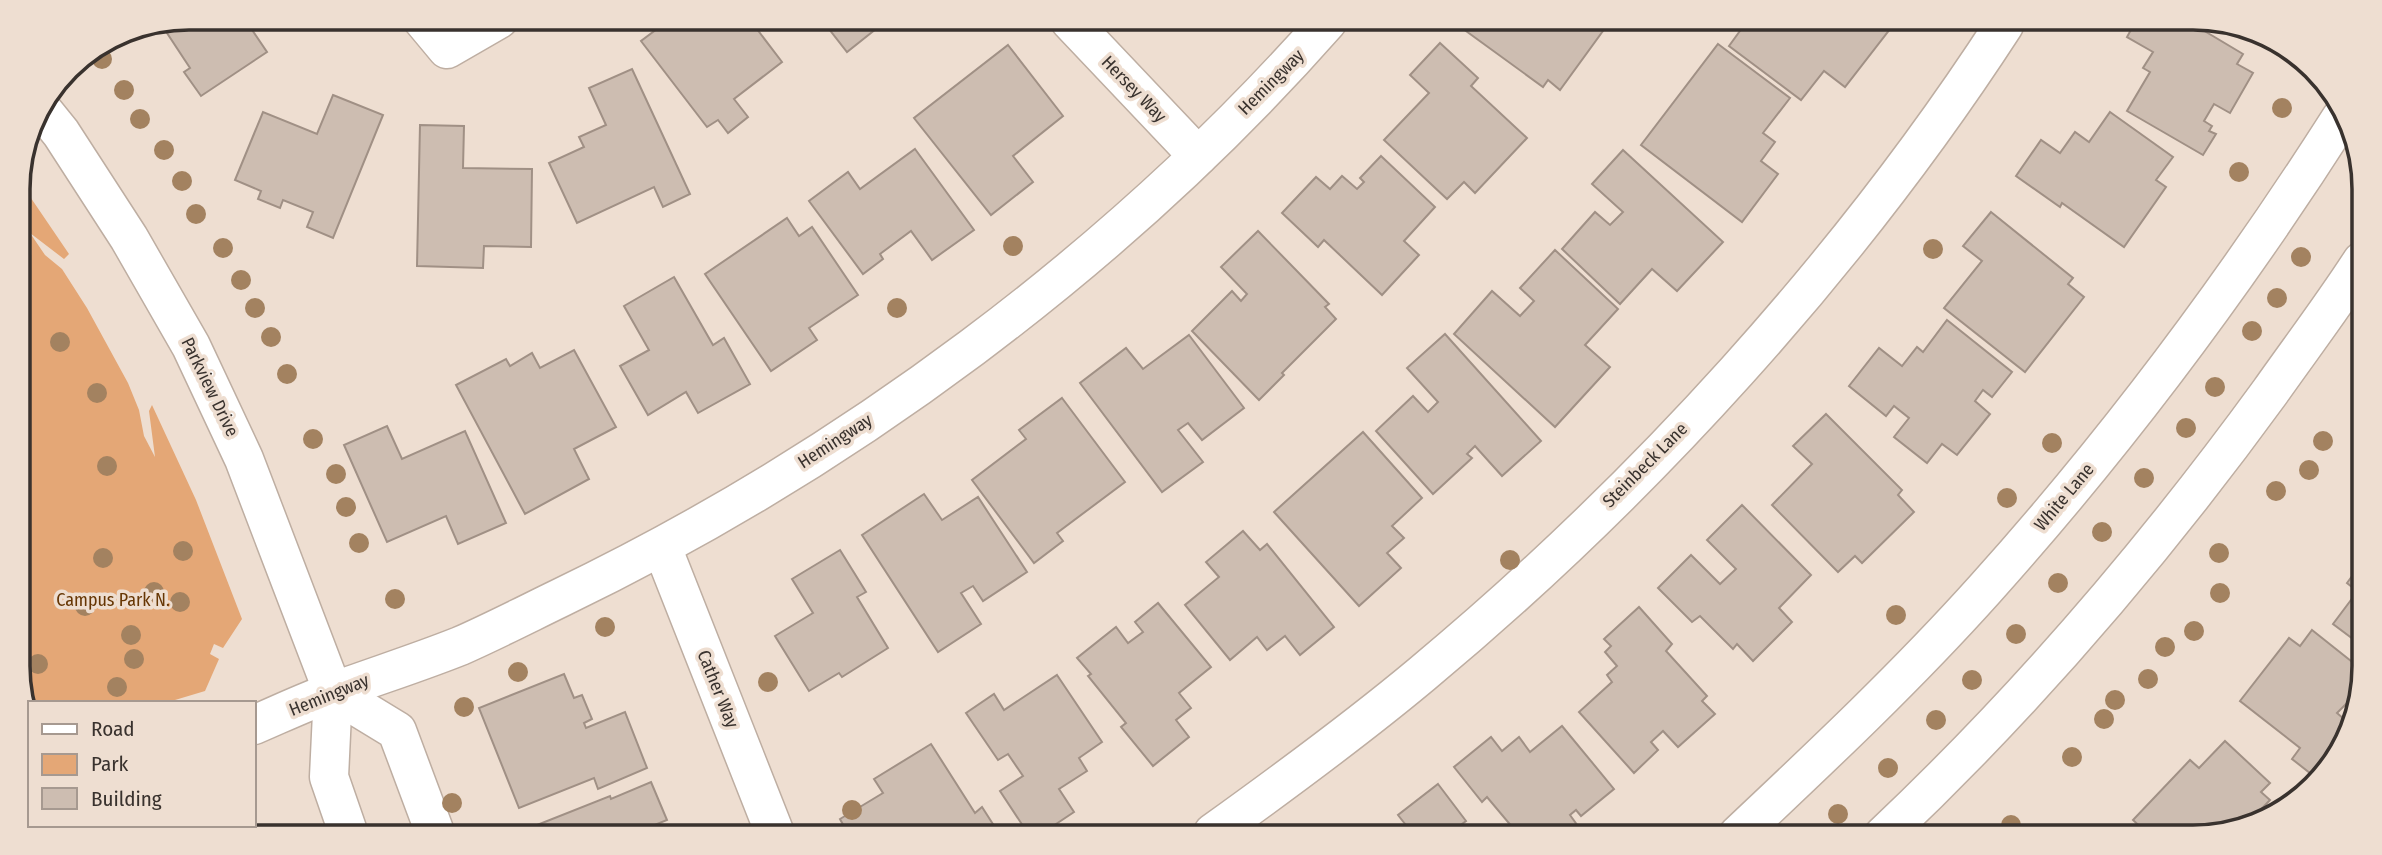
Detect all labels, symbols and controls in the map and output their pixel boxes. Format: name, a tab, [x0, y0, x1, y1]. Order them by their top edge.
street label: Hemingway	[1233, 44, 1309, 120]
street label: Hersey Way	[1097, 51, 1171, 127]
street label: Parkview Drive	[177, 334, 244, 440]
street label: Hemingway	[794, 409, 876, 473]
street label: Steinbeck Lane	[1598, 418, 1692, 512]
street label: White Lane	[2029, 459, 2099, 535]
park label: Campus Park N.	[56, 589, 170, 611]
street label: Cather Way	[692, 647, 744, 731]
street label: Hemingway	[286, 669, 372, 721]
legend	[28, 701, 256, 827]
text: Road	[91, 716, 135, 742]
text: Park	[91, 751, 129, 777]
text: Building	[91, 786, 162, 812]

